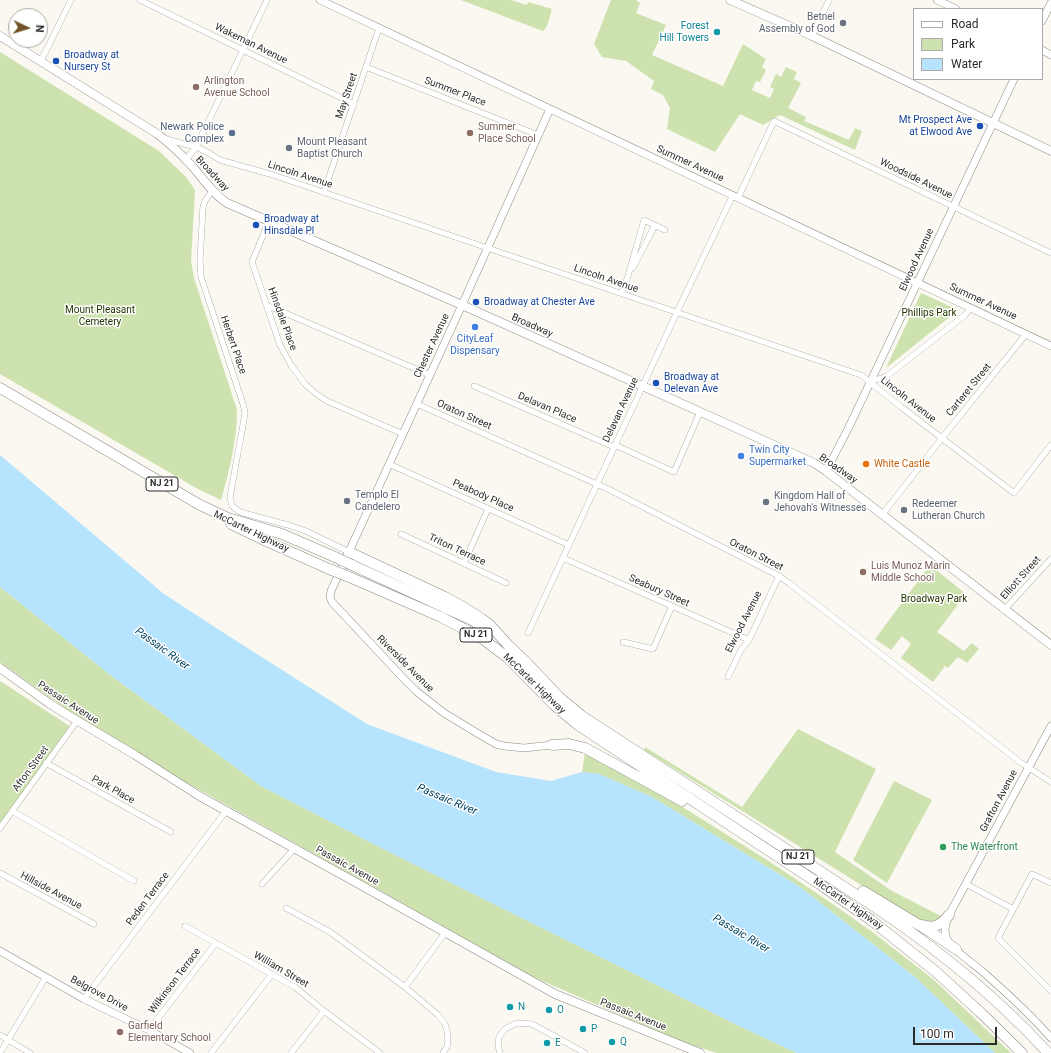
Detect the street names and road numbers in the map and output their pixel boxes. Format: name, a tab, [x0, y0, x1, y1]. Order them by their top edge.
street label: Wakeman Avenue	[213, 21, 289, 67]
street label: May Street	[334, 72, 360, 120]
street label: Summer Place	[423, 75, 487, 109]
street label: Summer Avenue	[654, 143, 726, 185]
street label: Broadway	[193, 154, 231, 194]
street label: Woodside Avenue	[878, 156, 954, 202]
street label: Lincoln Avenue	[266, 159, 334, 191]
street label: Elwood Avenue	[897, 227, 937, 293]
street label: Lincoln Avenue	[572, 262, 640, 296]
street label: Summer Avenue	[947, 281, 1019, 323]
street label: Hinsdale Place	[265, 286, 299, 352]
street label: Chester Avenue	[412, 312, 452, 380]
street label: Broadway	[509, 312, 555, 340]
street label: Herbert Place	[217, 314, 249, 376]
street label: Carteret Street	[944, 361, 994, 419]
street label: Delavan Avenue	[601, 375, 641, 445]
street label: Lincoln Avenue	[878, 375, 938, 425]
street label: Delavan Place	[516, 390, 578, 426]
street label: Oraton Street	[435, 398, 493, 432]
street label: Broadway	[817, 451, 859, 487]
road number: NJ 21	[146, 477, 178, 491]
street label: Peabody Place	[450, 477, 516, 515]
street label: McCarter Highway	[211, 509, 291, 555]
street label: Triton Terrace	[427, 532, 487, 568]
street label: Oraton Street	[727, 536, 785, 574]
street label: Elliott Street	[998, 554, 1044, 602]
street label: Seabury Street	[627, 572, 691, 610]
street label: Elwood Avenue	[723, 589, 765, 655]
road number: NJ 21	[460, 628, 492, 642]
street label: Riverside Avenue	[374, 633, 436, 695]
street label: McCarter Highway	[500, 651, 568, 717]
street label: Passaic Avenue	[35, 679, 101, 727]
street label: Afton Street	[10, 744, 52, 794]
street label: Grafton Avenue	[978, 768, 1020, 834]
street label: Park Place	[89, 773, 137, 807]
street label: Passaic Avenue	[313, 844, 381, 888]
road number: NJ 21	[782, 850, 814, 864]
street label: Hillside Avenue	[18, 870, 84, 912]
street label: Peden Terrace	[124, 870, 172, 928]
street label: McCarter Highway	[811, 875, 885, 933]
street label: Wilkinson Terrace	[146, 946, 204, 1016]
street label: William Street	[251, 949, 311, 991]
street label: Belgrove Drive	[68, 974, 130, 1014]
street label: Passaic Avenue	[598, 996, 668, 1034]

